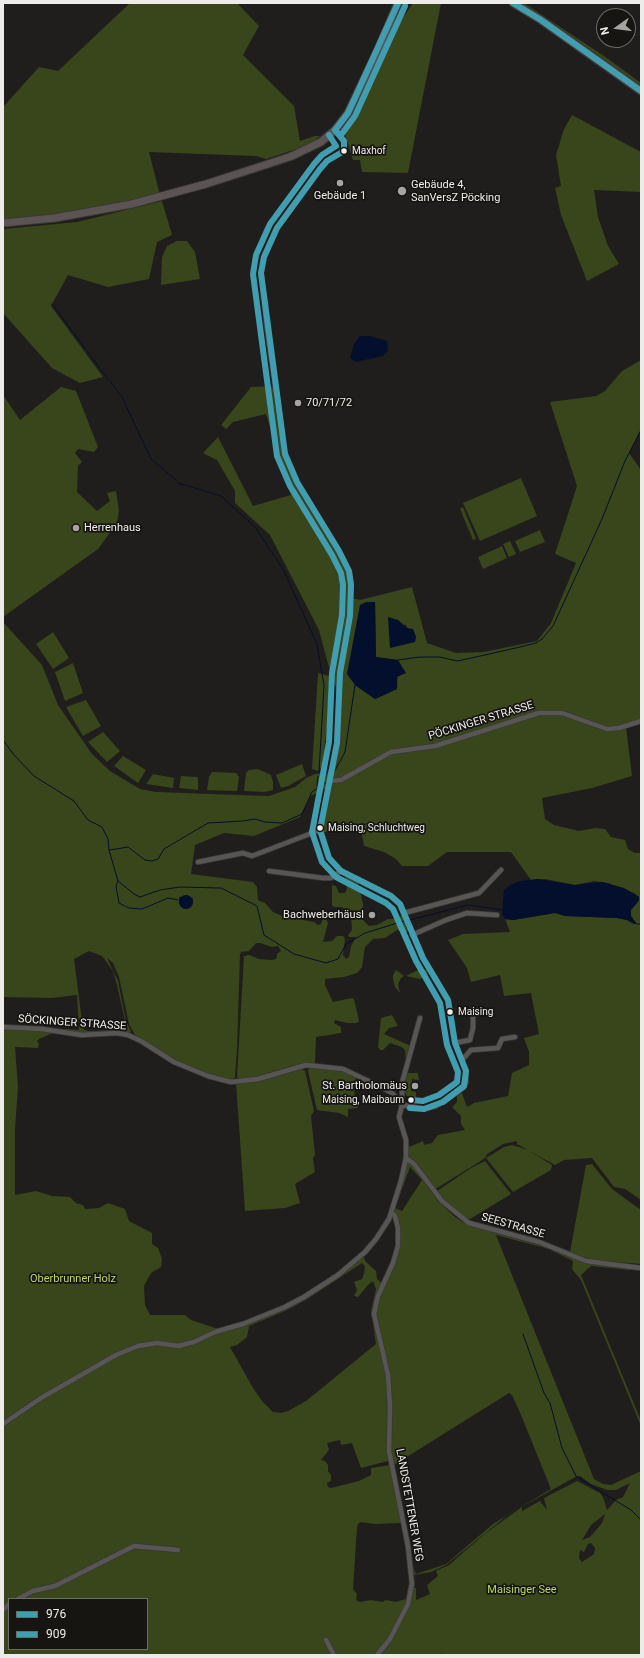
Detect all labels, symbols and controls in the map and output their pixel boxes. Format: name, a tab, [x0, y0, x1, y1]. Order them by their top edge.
north arrow	[596, 8, 636, 48]
text: N	[598, 25, 612, 36]
place label: Maxhof	[352, 145, 386, 157]
marker: Maxhof	[339, 146, 349, 156]
marker: Gebäude 1	[335, 178, 345, 188]
place label: Gebäude 4, SanVersZ Pöcking	[411, 178, 500, 204]
marker: Gebäude 4, SanVersZ Pöcking	[396, 185, 408, 197]
place label: Gebäude 1	[314, 189, 366, 203]
place label: 70/71/72	[306, 396, 352, 410]
marker: 70/71/72	[293, 398, 303, 408]
place label: Herrenhaus	[84, 521, 141, 535]
marker: Herrenhaus	[71, 523, 81, 533]
street label: PÖCKINGER STRASSE	[427, 699, 535, 743]
place label: Maising, Schluchtweg	[328, 822, 425, 834]
marker: Maising, Schluchtweg	[315, 823, 325, 833]
place label: Bachweberhäusl	[283, 908, 364, 922]
marker: Bachweberhäusl	[367, 910, 377, 920]
place label: Maising	[458, 1006, 493, 1018]
marker: Maising	[445, 1007, 455, 1017]
street label: SÖCKINGER STRASSE	[17, 1013, 127, 1033]
place label: St. Bartholomäus	[322, 1079, 407, 1093]
marker: St. Bartholomäus	[410, 1081, 420, 1091]
place label: Maising, Maibaum	[322, 1094, 404, 1106]
marker: Maising, Maibaum	[406, 1095, 416, 1105]
street label: SEESTRASSE	[480, 1211, 546, 1241]
park label: Oberbrunner Holz	[30, 1272, 116, 1286]
street label: LANDSTETTENER WEG	[393, 1448, 425, 1562]
park label: Maisinger See	[487, 1583, 557, 1597]
legend	[8, 1598, 148, 1650]
text: 976	[46, 1607, 66, 1621]
text: 909	[46, 1627, 66, 1641]

